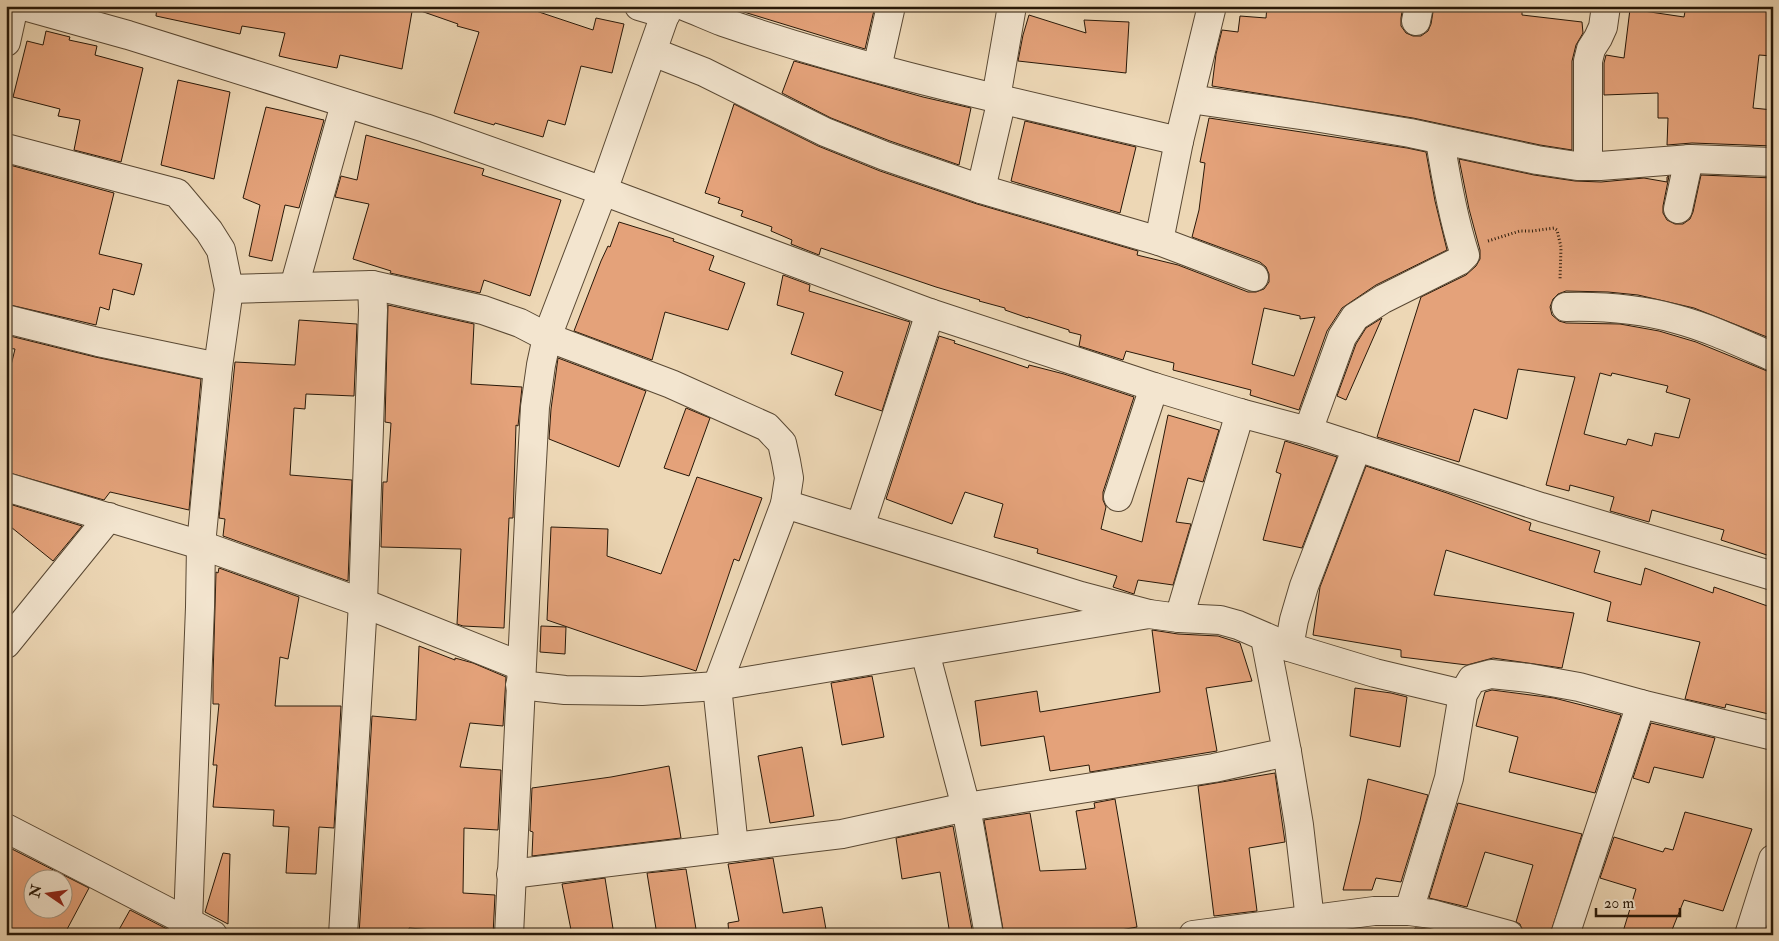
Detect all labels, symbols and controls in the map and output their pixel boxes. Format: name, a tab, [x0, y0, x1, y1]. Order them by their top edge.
north arrow	[22, 868, 72, 918]
text: N	[26, 883, 46, 900]
scale bar	[1596, 886, 1680, 918]
text: 20 m	[1604, 894, 1634, 913]

